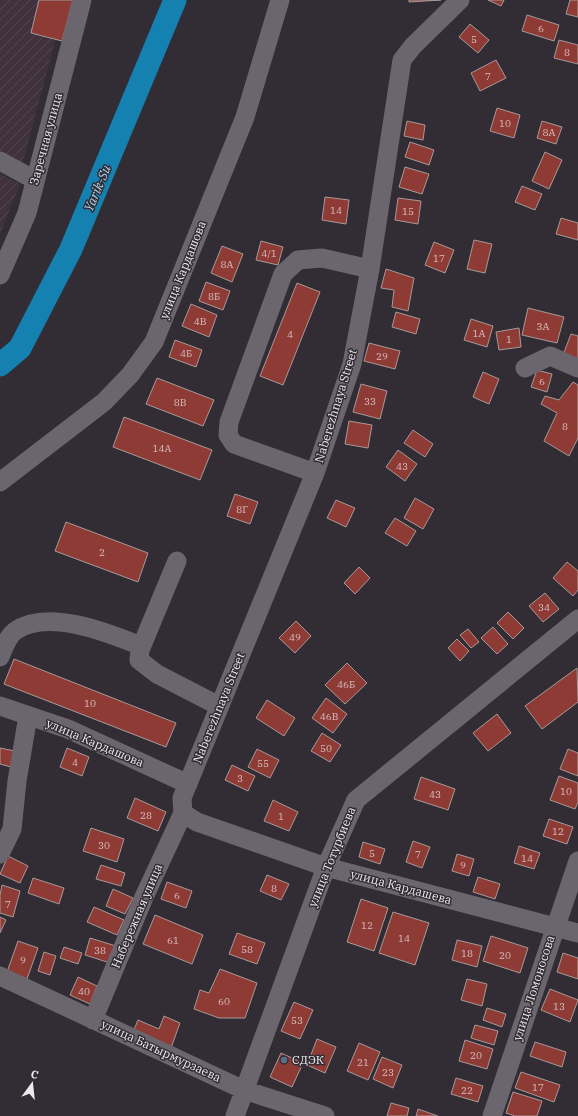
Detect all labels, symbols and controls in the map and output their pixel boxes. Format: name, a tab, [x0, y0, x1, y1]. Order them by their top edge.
house number: 6	[538, 22, 544, 35]
house number: 5	[471, 33, 477, 46]
house number: 8	[564, 46, 570, 59]
house number: 7	[485, 70, 491, 83]
street label: Заречная улица	[26, 91, 65, 187]
house number: 10	[499, 117, 511, 130]
house number: 8А	[543, 126, 556, 139]
water label: Yarik-Su	[80, 162, 115, 214]
house number: 14	[330, 204, 342, 217]
house number: 15	[402, 205, 414, 218]
street label: улица Кардашова	[156, 218, 209, 321]
house number: 4/1	[261, 247, 277, 260]
house number: 17	[433, 252, 445, 265]
house number: 8А	[221, 258, 234, 271]
house number: 8Б	[208, 290, 220, 303]
house number: 4В	[194, 315, 207, 328]
house number: 3А	[537, 320, 550, 333]
house number: 1А	[473, 327, 486, 340]
house number: 4	[287, 328, 293, 341]
house number: 1	[506, 333, 512, 346]
house number: 4Б	[180, 347, 192, 360]
street label: Naberezhnaya Street	[311, 347, 360, 465]
house number: 29	[376, 350, 388, 363]
house number: 6	[539, 375, 545, 388]
house number: 33	[364, 395, 376, 408]
house number: 8В	[174, 396, 187, 409]
house number: 8	[562, 420, 568, 433]
house number: 14А	[153, 442, 172, 455]
house number: 43	[396, 460, 408, 473]
house number: 8Г	[236, 503, 248, 516]
house number: 2	[99, 546, 105, 559]
house number: 34	[538, 601, 550, 614]
house number: 49	[289, 631, 301, 644]
street label: Naberezhnaya Street	[189, 650, 248, 765]
house number: 46Б	[337, 678, 355, 691]
house number: 10	[84, 697, 96, 710]
house number: 46В	[320, 710, 339, 723]
street label: улица Кардашова	[44, 715, 147, 770]
house number: 50	[320, 742, 332, 755]
house number: 4	[72, 756, 78, 769]
house number: 55	[257, 757, 269, 770]
house number: 3	[237, 772, 243, 785]
house number: 10	[560, 785, 572, 798]
house number: 43	[429, 788, 441, 801]
street label: улица Тотурбиева	[305, 804, 359, 909]
house number: 28	[140, 809, 152, 822]
house number: 1	[278, 810, 284, 823]
house number: 12	[552, 825, 564, 838]
house number: 30	[98, 839, 110, 852]
house number: 5	[369, 847, 375, 860]
house number: 7	[415, 848, 421, 861]
house number: 14	[521, 852, 533, 865]
house number: 9	[460, 859, 466, 872]
street label: Набережная улица	[108, 861, 166, 970]
street label: улица Кардашева	[349, 866, 454, 907]
house number: 8	[271, 882, 277, 895]
house number: 6	[174, 889, 180, 902]
house number: 7	[5, 898, 11, 911]
house number: 12	[361, 919, 373, 932]
house number: 14	[398, 932, 410, 945]
street label: улица Ломоносова	[509, 933, 558, 1042]
house number: 61	[167, 934, 179, 947]
house number: 58	[241, 943, 253, 956]
house number: 38	[94, 944, 106, 957]
house number: 18	[461, 947, 473, 960]
house number: 20	[499, 949, 511, 962]
house number: 9	[20, 954, 26, 967]
house number: 40	[78, 985, 90, 998]
house number: 60	[218, 995, 230, 1008]
house number: 13	[553, 1000, 565, 1013]
house number: 53	[291, 1014, 303, 1027]
street label: улица Батырмурзаева	[99, 1016, 224, 1085]
house number: 20	[470, 1049, 482, 1062]
place label: СДЭК	[292, 1052, 325, 1067]
marker: СДЭК	[279, 1055, 289, 1065]
house number: 21	[357, 1056, 369, 1069]
north arrow	[12, 1064, 52, 1104]
house number: 23	[382, 1066, 394, 1079]
text: С	[29, 1067, 40, 1082]
house number: 17	[532, 1081, 544, 1094]
house number: 22	[461, 1084, 473, 1097]

